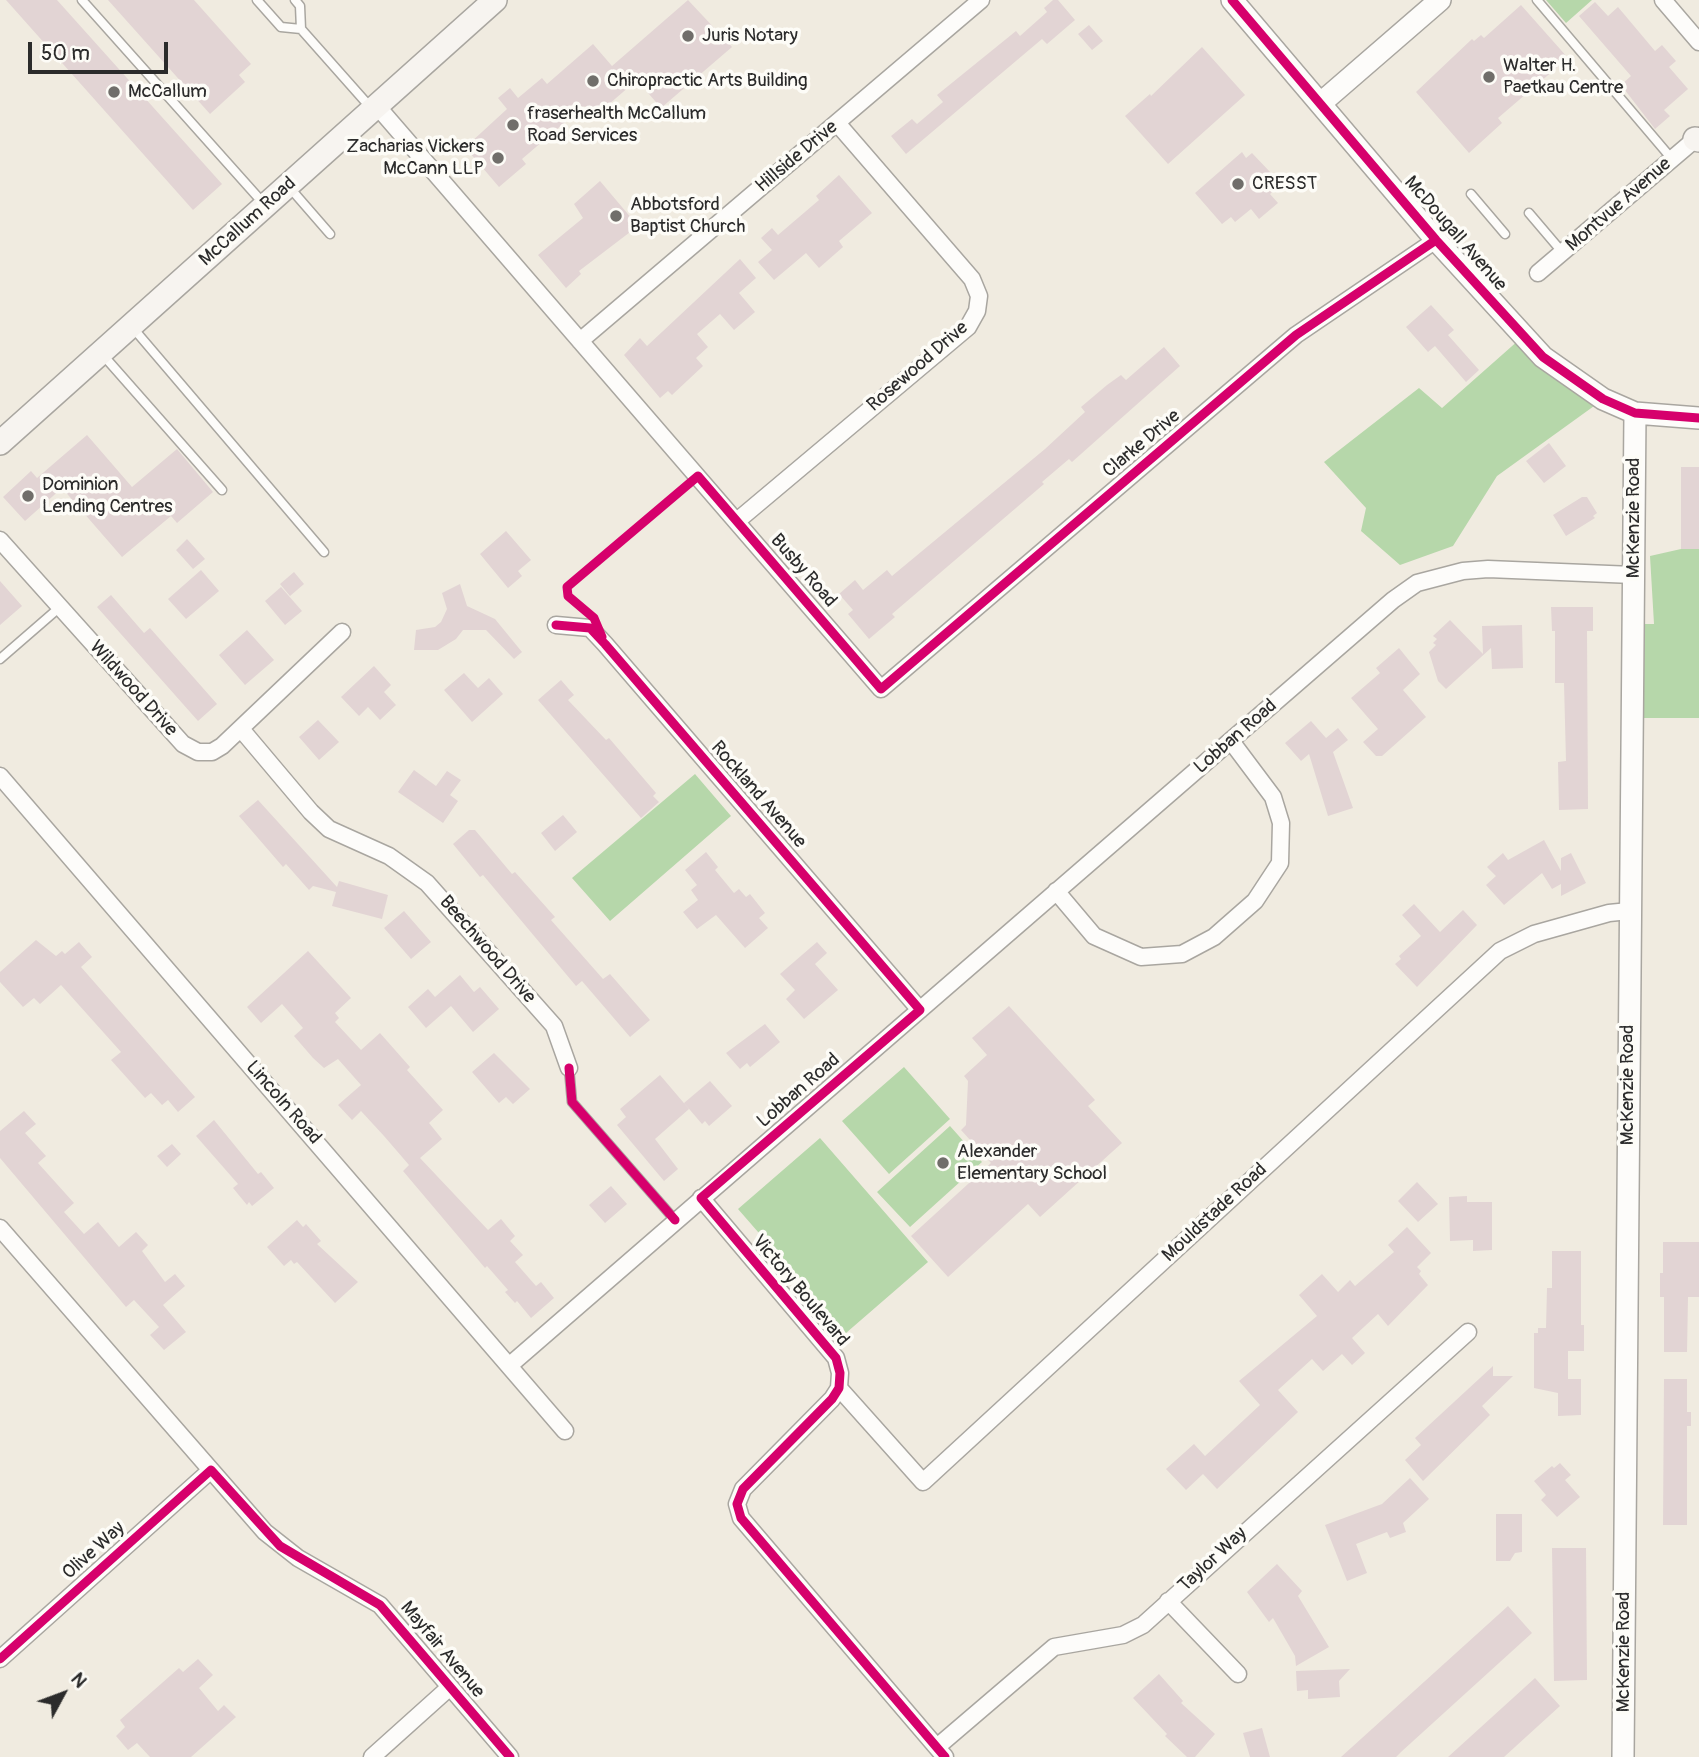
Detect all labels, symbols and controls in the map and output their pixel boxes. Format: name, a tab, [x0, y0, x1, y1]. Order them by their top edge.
place label: Juris Notary	[702, 25, 798, 47]
scale bar	[32, 28, 172, 72]
marker: Juris Notary	[680, 28, 696, 44]
text: 50 m	[41, 40, 90, 67]
place label: Walter H. Paetkau Centre	[1503, 55, 1623, 99]
marker: Walter H. Paetkau Centre	[1481, 69, 1497, 85]
place label: Chiropractic Arts Building	[607, 70, 807, 92]
marker: Chiropractic Arts Building	[585, 73, 601, 89]
place label: McCallum	[128, 81, 207, 103]
marker: McCallum	[106, 84, 122, 100]
place label: fraserhealth McCallum Road Services	[527, 103, 706, 147]
street label: Hillside Drive	[751, 116, 843, 198]
marker: fraserhealth McCallum Road Services	[505, 117, 521, 133]
place label: Zacharias Vickers McCann LLP	[346, 136, 484, 180]
marker: Zacharias Vickers McCann LLP	[490, 150, 506, 166]
street label: Montvue Avenue	[1562, 153, 1676, 257]
street label: McDougall Avenue	[1399, 172, 1511, 296]
street label: McCallum Road	[195, 173, 301, 271]
place label: CRESST	[1252, 173, 1317, 195]
marker: CRESST	[1230, 176, 1246, 192]
place label: Abbotsford Baptist Church	[630, 194, 745, 238]
marker: Abbotsford Baptist Church	[608, 208, 624, 224]
street label: Rosewood Drive	[863, 317, 973, 417]
street label: Clarke Drive	[1099, 405, 1185, 483]
street label: McKenzie Road	[1623, 458, 1645, 578]
place label: Dominion Lending Centres	[42, 474, 173, 518]
marker: Dominion Lending Centres	[20, 488, 36, 504]
street label: Busby Road	[765, 530, 841, 612]
street label: Wildwood Drive	[84, 637, 182, 741]
street label: Lobban Road	[1190, 695, 1282, 779]
street label: Rockland Avenue	[705, 737, 811, 853]
street label: Beechwood Drive	[434, 891, 540, 1009]
street label: McKenzie Road	[1617, 1025, 1639, 1145]
street label: Lobban Road	[753, 1049, 845, 1133]
street label: Lincoln Road	[241, 1057, 325, 1149]
place label: Alexander Elementary School	[957, 1141, 1107, 1185]
marker: Alexander Elementary School	[935, 1155, 951, 1171]
street label: Mouldstade Road	[1158, 1159, 1272, 1267]
street label: Victory Boulevard	[747, 1231, 853, 1351]
street label: Olive Way	[58, 1517, 130, 1585]
street label: Taylor Way	[1174, 1523, 1252, 1597]
street label: McKenzie Road	[1613, 1592, 1635, 1712]
street label: Mayfair Avenue	[395, 1597, 489, 1703]
north arrow	[28, 1659, 98, 1729]
text: N	[66, 1667, 92, 1693]

